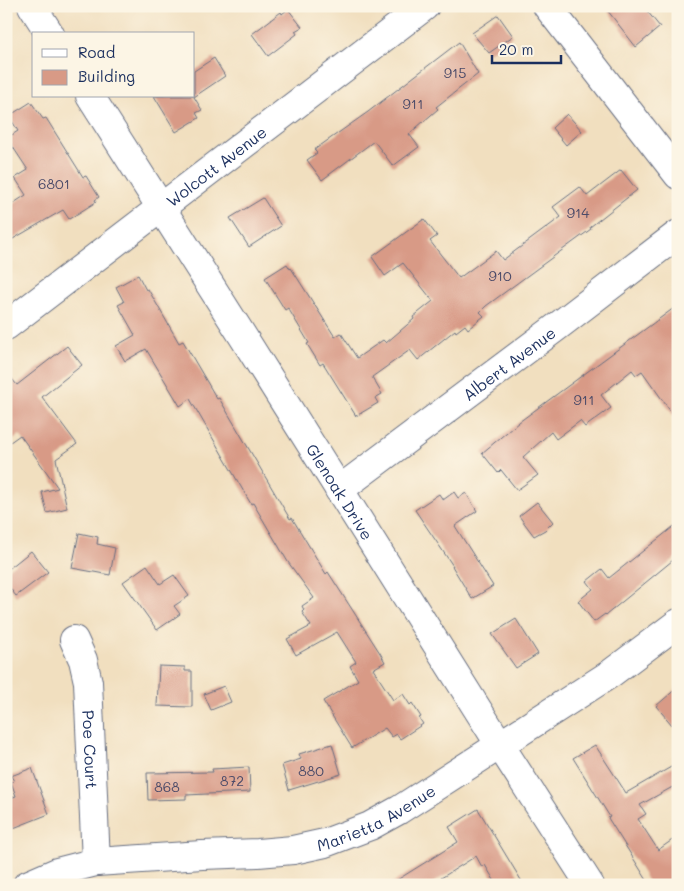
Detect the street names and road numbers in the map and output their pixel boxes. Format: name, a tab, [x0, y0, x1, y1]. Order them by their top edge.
street label: Wolcott Avenue	[161, 121, 270, 211]
street label: Albert Avenue	[458, 321, 559, 405]
street label: Glenoak Drive	[302, 439, 379, 544]
street label: Poe Court	[79, 709, 103, 789]
street label: Marietta Avenue	[315, 779, 439, 855]

